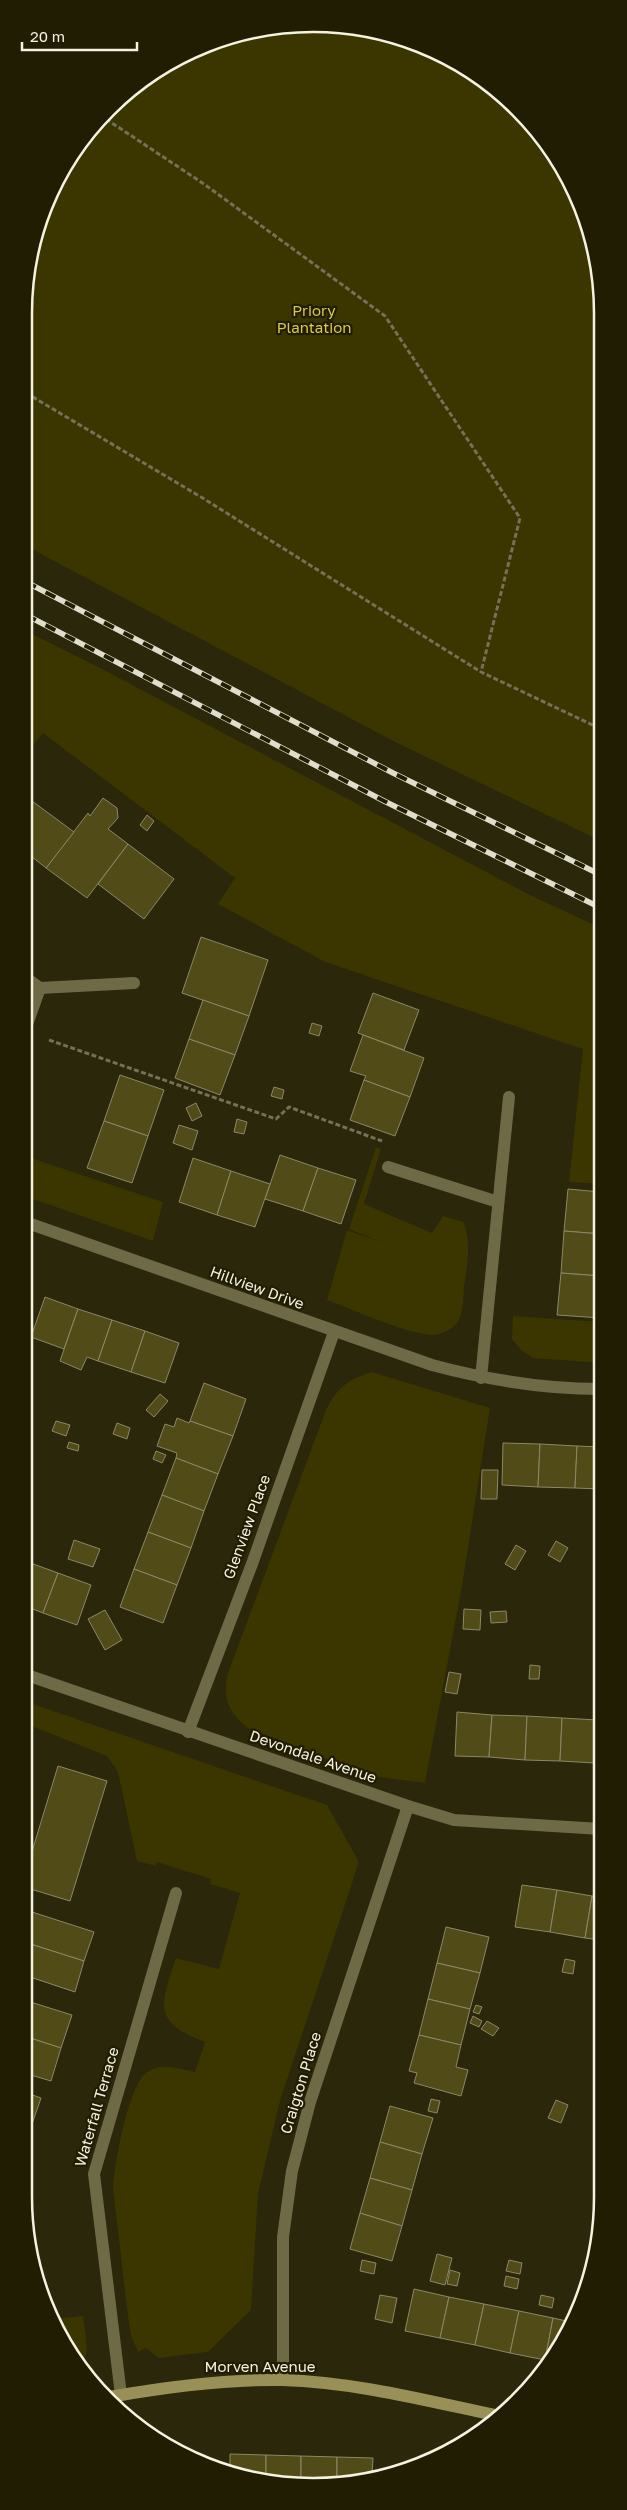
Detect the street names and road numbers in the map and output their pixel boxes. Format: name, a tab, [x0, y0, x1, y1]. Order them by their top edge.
street label: Hillview Drive	[208, 1262, 307, 1313]
street label: Glenview Place	[219, 1472, 273, 1581]
street label: Devondale Avenue	[248, 1726, 379, 1786]
street label: Craigton Place	[276, 2029, 324, 2136]
street label: Waterfall Terrace	[70, 2045, 122, 2169]
street label: Morven Avenue	[205, 2357, 316, 2375]

